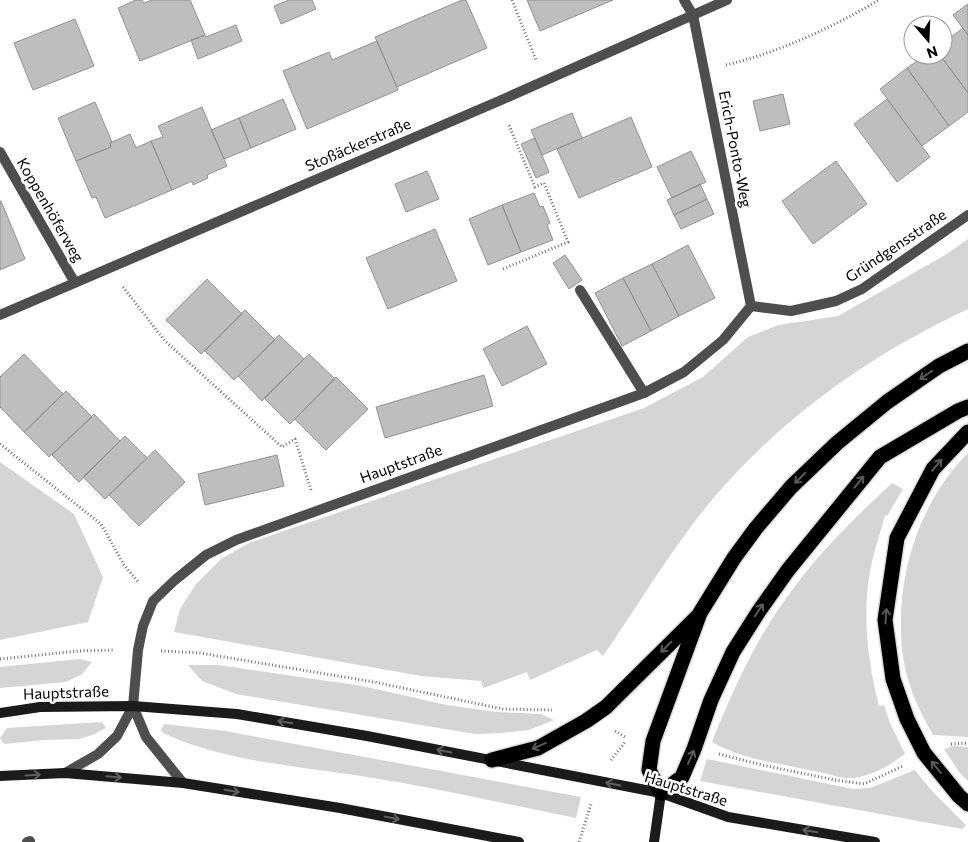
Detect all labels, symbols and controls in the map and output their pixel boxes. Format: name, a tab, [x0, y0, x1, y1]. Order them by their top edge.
north arrow	[903, 15, 953, 65]
text: N	[925, 43, 940, 63]
street label: Erich-Ponto-Weg	[716, 89, 756, 209]
street label: Stoßäckerstraße	[302, 114, 413, 174]
street label: Koppenhöferweg	[14, 154, 88, 265]
street label: Gründgensstraße	[842, 205, 949, 285]
one-way arrow	[919, 370, 933, 380]
street label: Hauptstraße	[357, 440, 444, 486]
one-way arrow	[932, 459, 943, 472]
one-way arrow	[794, 472, 807, 484]
one-way arrow	[854, 476, 865, 489]
one-way arrow	[755, 604, 765, 618]
one-way arrow	[882, 609, 891, 625]
one-way arrow	[660, 641, 672, 653]
street label: Hauptstraße	[23, 682, 109, 702]
one-way arrow	[277, 717, 293, 727]
one-way arrow	[532, 742, 547, 752]
one-way arrow	[437, 746, 453, 755]
one-way arrow	[686, 750, 696, 765]
one-way arrow	[931, 761, 942, 774]
street label: Hauptstraße	[643, 767, 730, 809]
one-way arrow	[24, 770, 40, 779]
one-way arrow	[105, 772, 121, 782]
one-way arrow	[605, 779, 621, 788]
one-way arrow	[223, 786, 239, 796]
one-way arrow	[383, 814, 399, 823]
one-way arrow	[802, 826, 818, 836]

